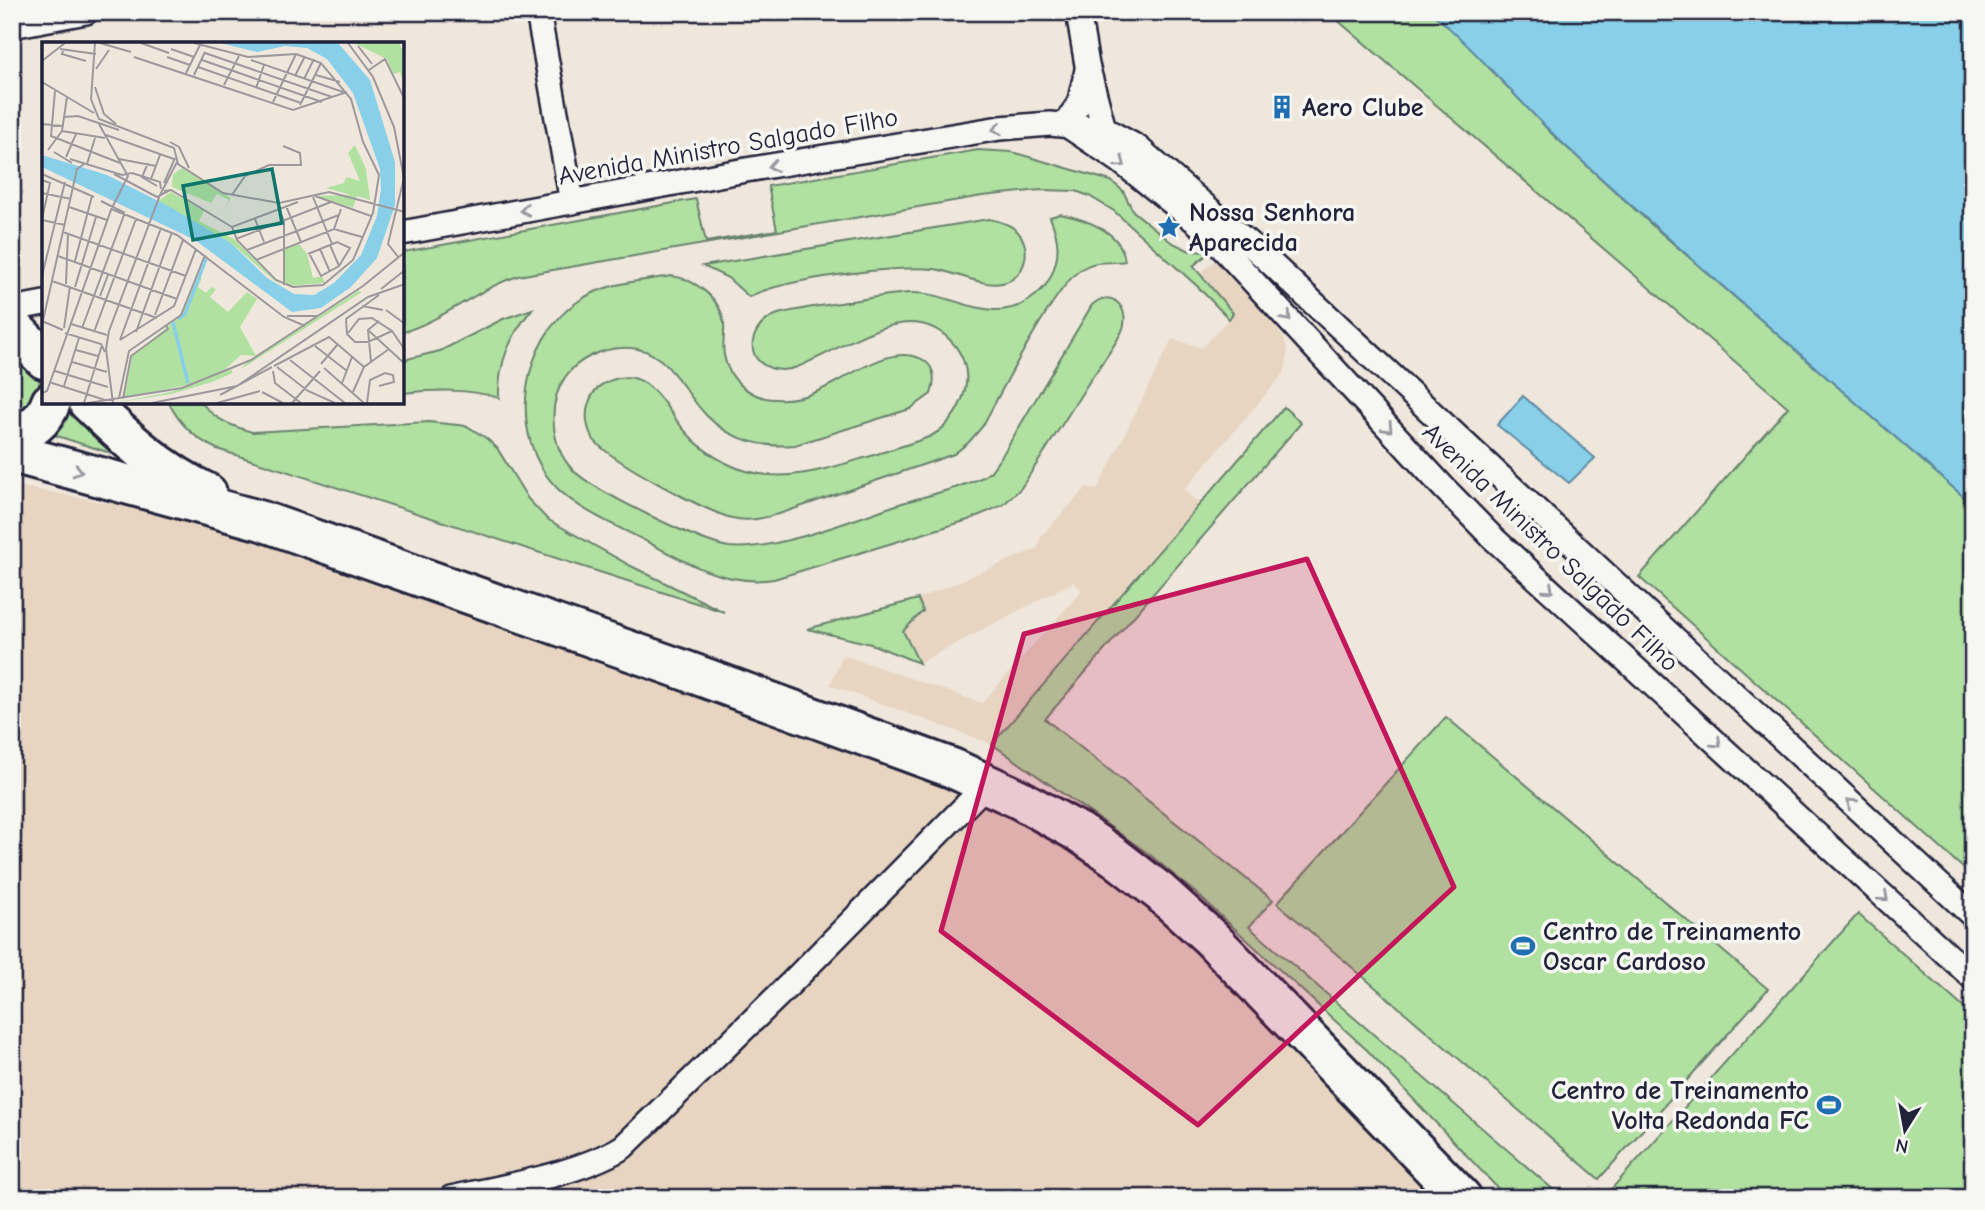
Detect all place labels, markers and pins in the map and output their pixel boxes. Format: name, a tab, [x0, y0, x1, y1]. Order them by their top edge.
building icon: Aero Clube	[1268, 93, 1296, 121]
place label: Aero Clube	[1302, 93, 1424, 123]
place label: Nossa Senhora Aparecida	[1189, 198, 1355, 258]
place icon: Nossa Senhora Aparecida	[1155, 213, 1183, 241]
place label: Centro de Treinamento Oscar Cardoso	[1543, 917, 1801, 977]
sports icon: Centro de Treinamento Oscar Cardoso	[1509, 932, 1537, 960]
place label: Centro de Treinamento Volta Redonda FC	[1551, 1076, 1809, 1136]
sports icon: Centro de Treinamento Volta Redonda FC	[1815, 1091, 1843, 1119]

